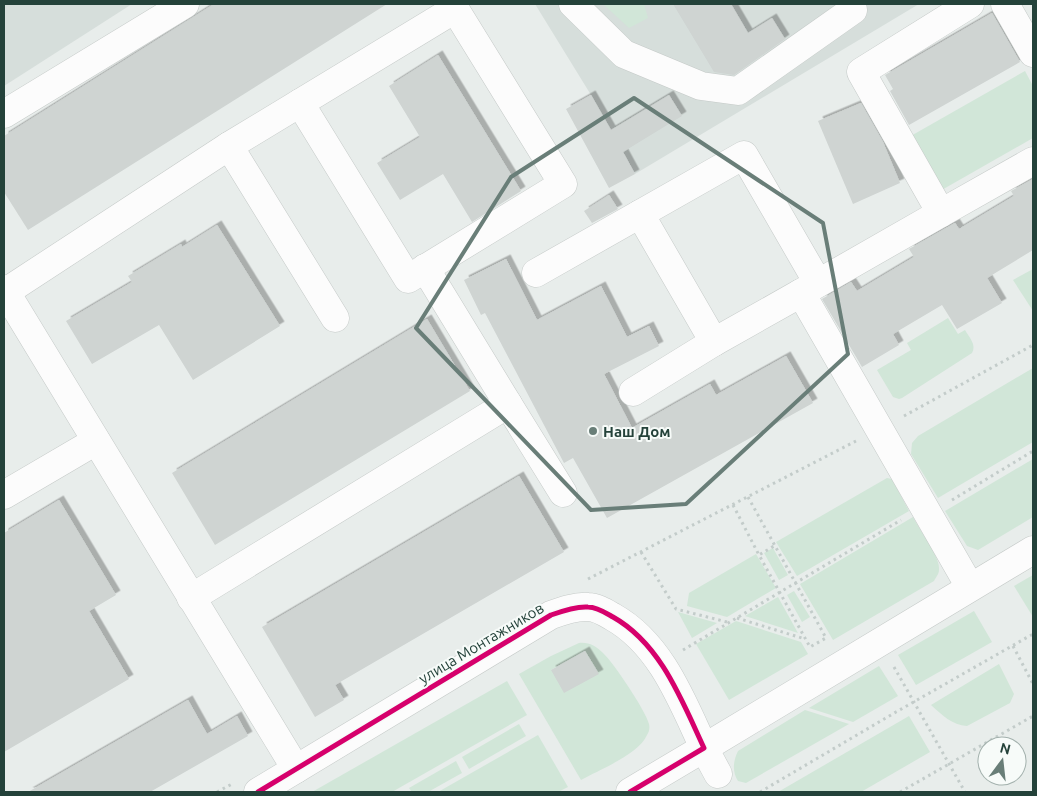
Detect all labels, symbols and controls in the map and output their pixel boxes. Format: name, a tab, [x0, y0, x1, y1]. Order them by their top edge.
place label: Наш Дом	[603, 423, 671, 440]
marker: Наш Дом	[587, 425, 599, 437]
street label: улица Монтажников	[415, 599, 547, 687]
north arrow	[977, 736, 1027, 786]
text: N	[998, 739, 1012, 758]

